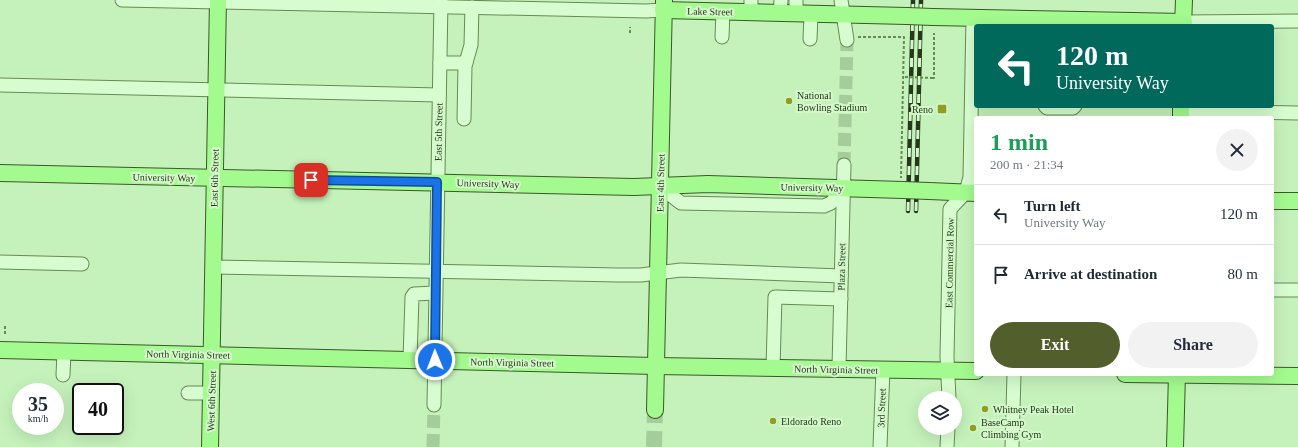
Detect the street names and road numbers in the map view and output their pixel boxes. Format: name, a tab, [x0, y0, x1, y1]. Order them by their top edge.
street label: Lake Street	[687, 6, 733, 17]
street label: East 5th Street	[432, 103, 445, 161]
street label: East 6th Street	[208, 149, 221, 207]
street label: East 4th Street	[654, 154, 667, 212]
street label: University Way	[133, 171, 195, 184]
street label: University Way	[456, 177, 519, 190]
street label: University Way	[781, 181, 843, 194]
street label: East Commercial Row	[943, 217, 956, 308]
street label: Plaza Street	[836, 243, 847, 291]
street label: North Virginia Street	[146, 348, 230, 361]
street label: North Virginia Street	[470, 356, 554, 369]
street label: North Virginia Street	[794, 363, 878, 376]
street label: West 6th Street	[205, 370, 218, 432]
street label: 3rd Street	[875, 388, 888, 428]

